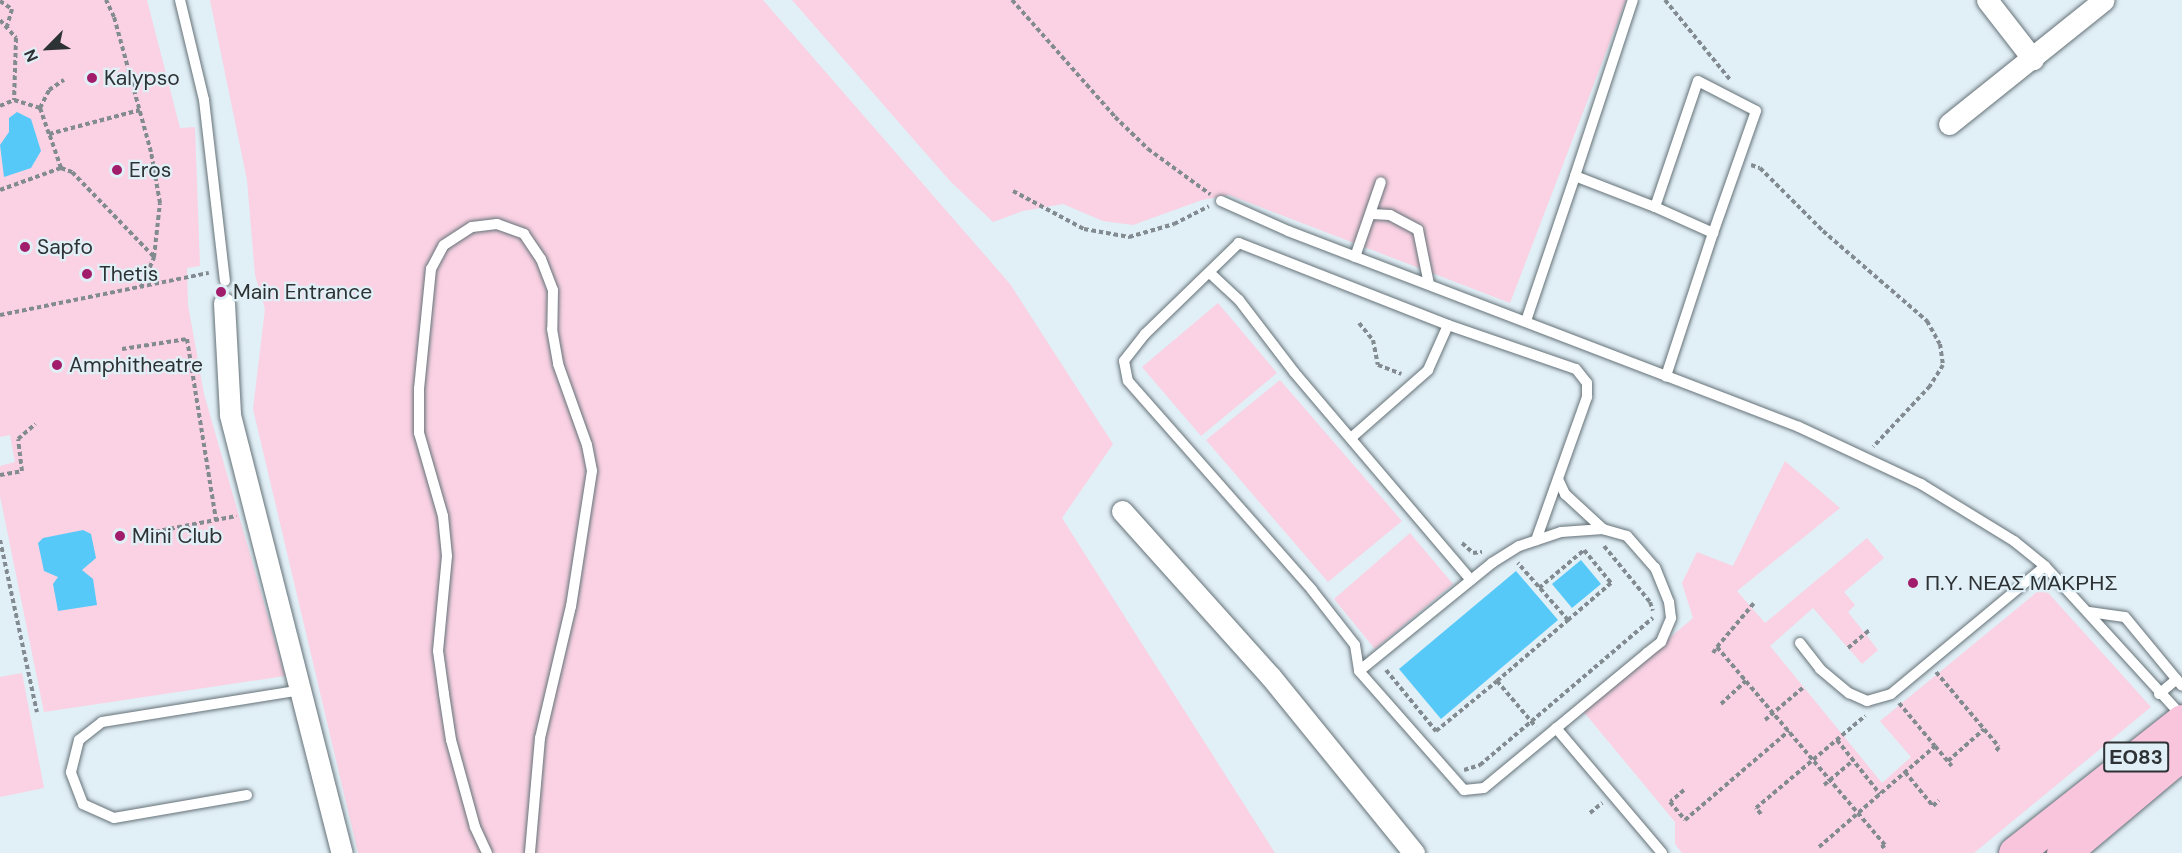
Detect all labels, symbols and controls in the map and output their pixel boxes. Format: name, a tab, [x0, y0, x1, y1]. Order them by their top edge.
north arrow	[18, 18, 78, 78]
text: N	[19, 46, 43, 65]
place label: Kalypso	[104, 65, 180, 91]
marker: Kalypso	[85, 71, 99, 85]
place label: Eros	[129, 157, 171, 183]
marker: Eros	[110, 163, 124, 177]
place label: Sapfo	[37, 234, 93, 260]
marker: Sapfo	[18, 240, 32, 254]
place label: Thetis	[99, 261, 158, 287]
marker: Thetis	[80, 267, 94, 281]
place label: Main Entrance	[233, 279, 372, 305]
marker: Main Entrance	[214, 285, 228, 299]
place label: Amphitheatre	[69, 352, 203, 378]
marker: Amphitheatre	[50, 358, 64, 372]
place label: Mini Club	[132, 523, 222, 549]
marker: Mini Club	[113, 529, 127, 543]
place label: Π.Υ. ΝΕΑΣ ΜΑΚΡΗΣ	[1925, 570, 2117, 596]
marker: Π.Υ. ΝΕΑΣ ΜΑΚΡΗΣ	[1906, 576, 1920, 590]
road number: ΕΟ83	[2103, 740, 2169, 774]

